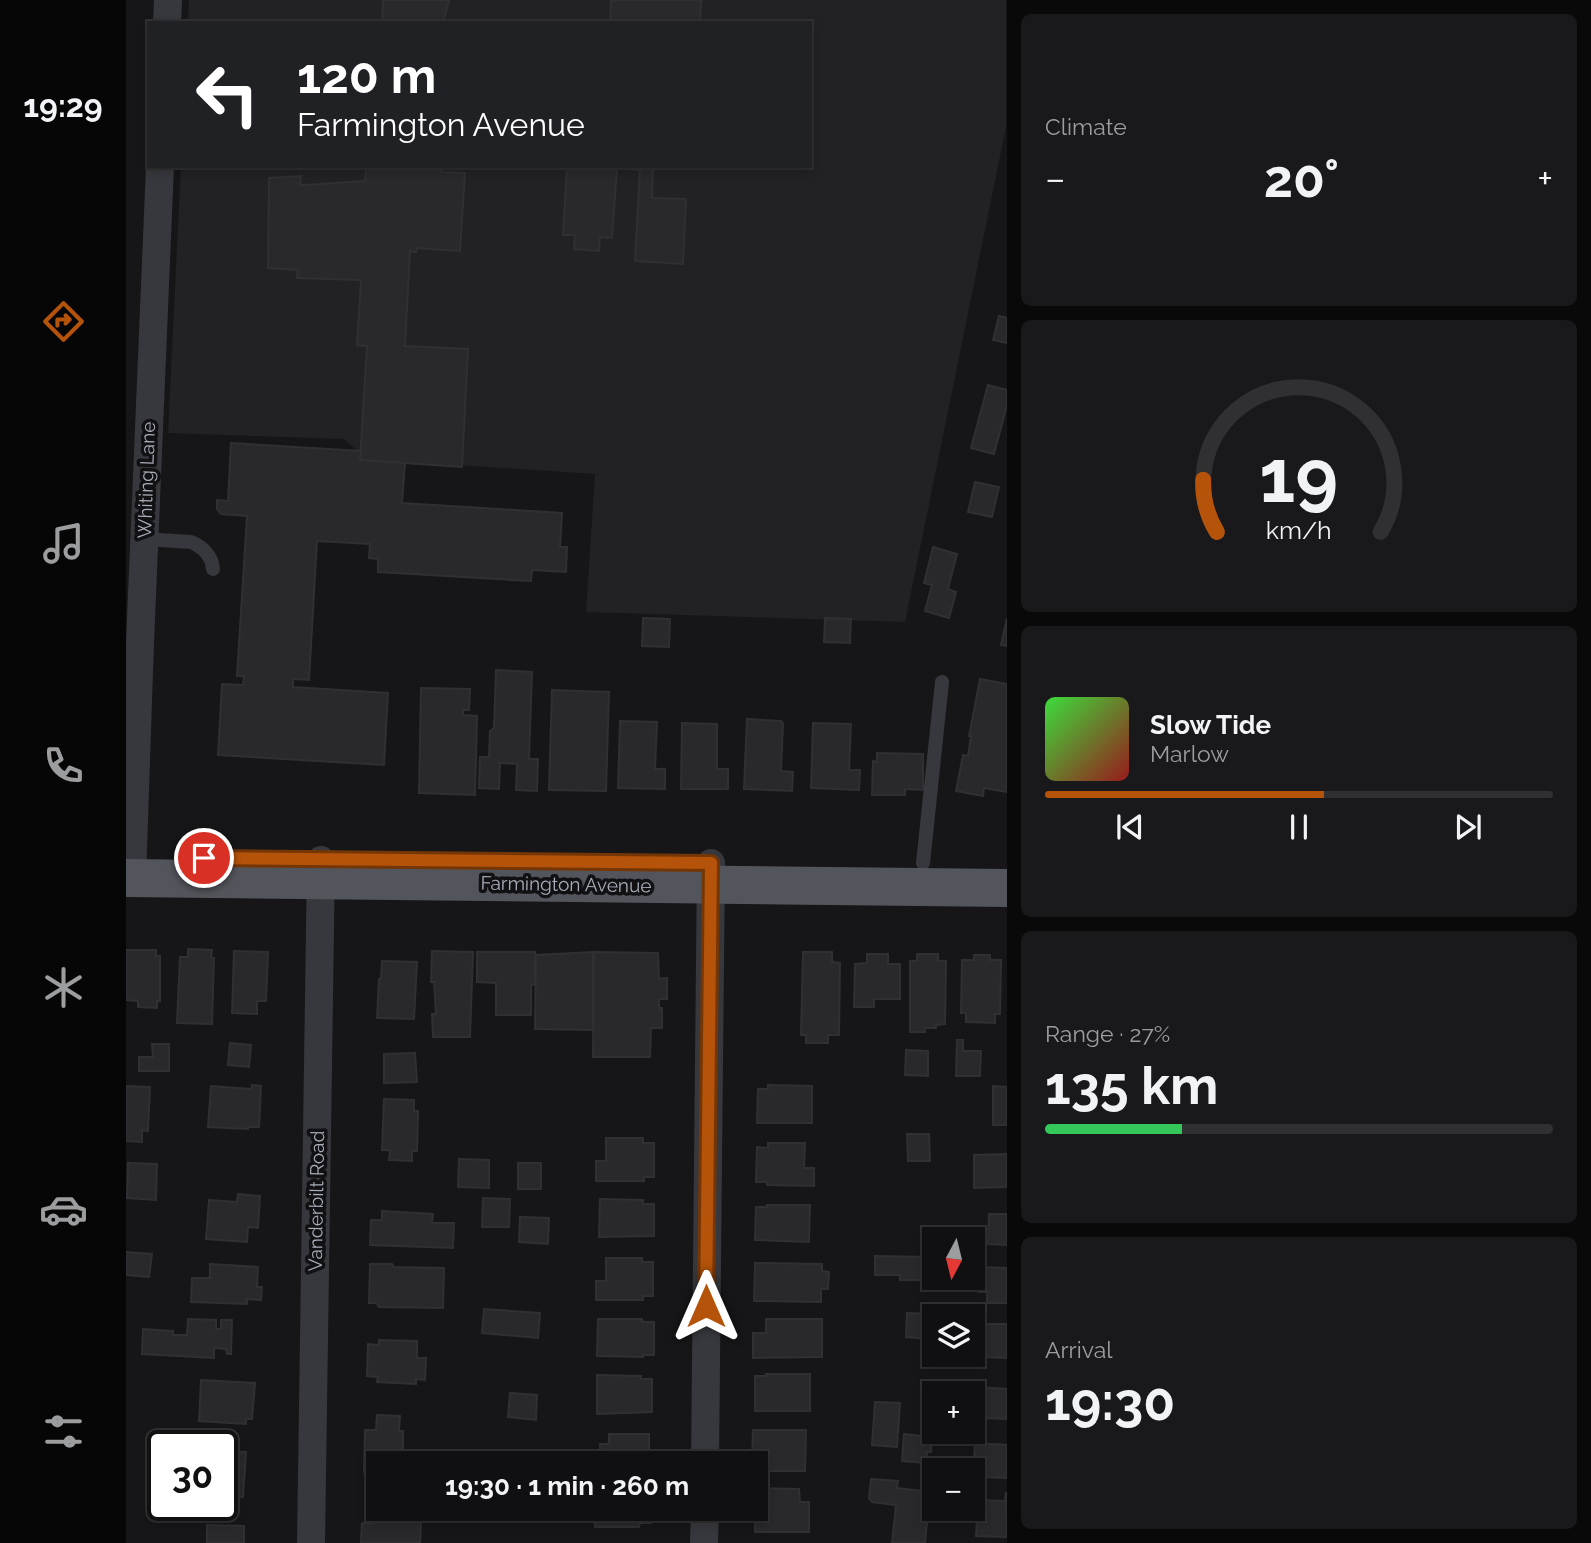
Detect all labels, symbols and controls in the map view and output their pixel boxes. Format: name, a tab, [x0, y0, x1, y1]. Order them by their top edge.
text: 120 m	[297, 47, 436, 104]
icon: left	[182, 49, 273, 140]
text: 19:29	[23, 87, 103, 124]
text: Farmington Avenue	[297, 106, 585, 143]
text: Climate	[1045, 113, 1127, 140]
text: 20°	[1264, 148, 1339, 209]
text: −	[1045, 156, 1065, 201]
text: +	[1537, 156, 1553, 201]
icon: directions	[39, 297, 88, 346]
street label: Whiting Lane	[133, 421, 159, 539]
text: 19	[1260, 434, 1338, 519]
text: km/h	[1266, 514, 1332, 544]
icon: music	[39, 519, 88, 568]
text: Slow Tide	[1150, 710, 1271, 740]
text: Marlow	[1150, 740, 1229, 767]
icon: phone	[39, 741, 88, 790]
icon: previous	[1111, 808, 1149, 846]
icon: pause	[1280, 808, 1318, 846]
icon: next	[1449, 808, 1487, 846]
pin	[174, 828, 234, 888]
icon: arrive	[185, 839, 223, 877]
street label: Farmington Avenue	[480, 872, 652, 896]
icon: climate	[39, 963, 88, 1012]
text: Range · 27%	[1045, 1020, 1170, 1047]
text: 135 km	[1045, 1055, 1218, 1116]
street label: Vanderbilt Road	[304, 1130, 328, 1272]
icon: car	[39, 1185, 88, 1234]
north arrow	[922, 1227, 985, 1290]
map controls	[922, 1227, 985, 1521]
position arrow	[669, 1269, 743, 1343]
button: layers	[922, 1304, 985, 1367]
text: Arrival	[1045, 1336, 1112, 1363]
text: 19:30	[1045, 1371, 1175, 1432]
button: +	[922, 1381, 985, 1444]
icon: filters	[39, 1407, 88, 1456]
speed limit sign: 30	[147, 1430, 238, 1521]
button: −	[922, 1458, 985, 1521]
text: 19:30 · 1 min · 260 m	[445, 1471, 689, 1501]

